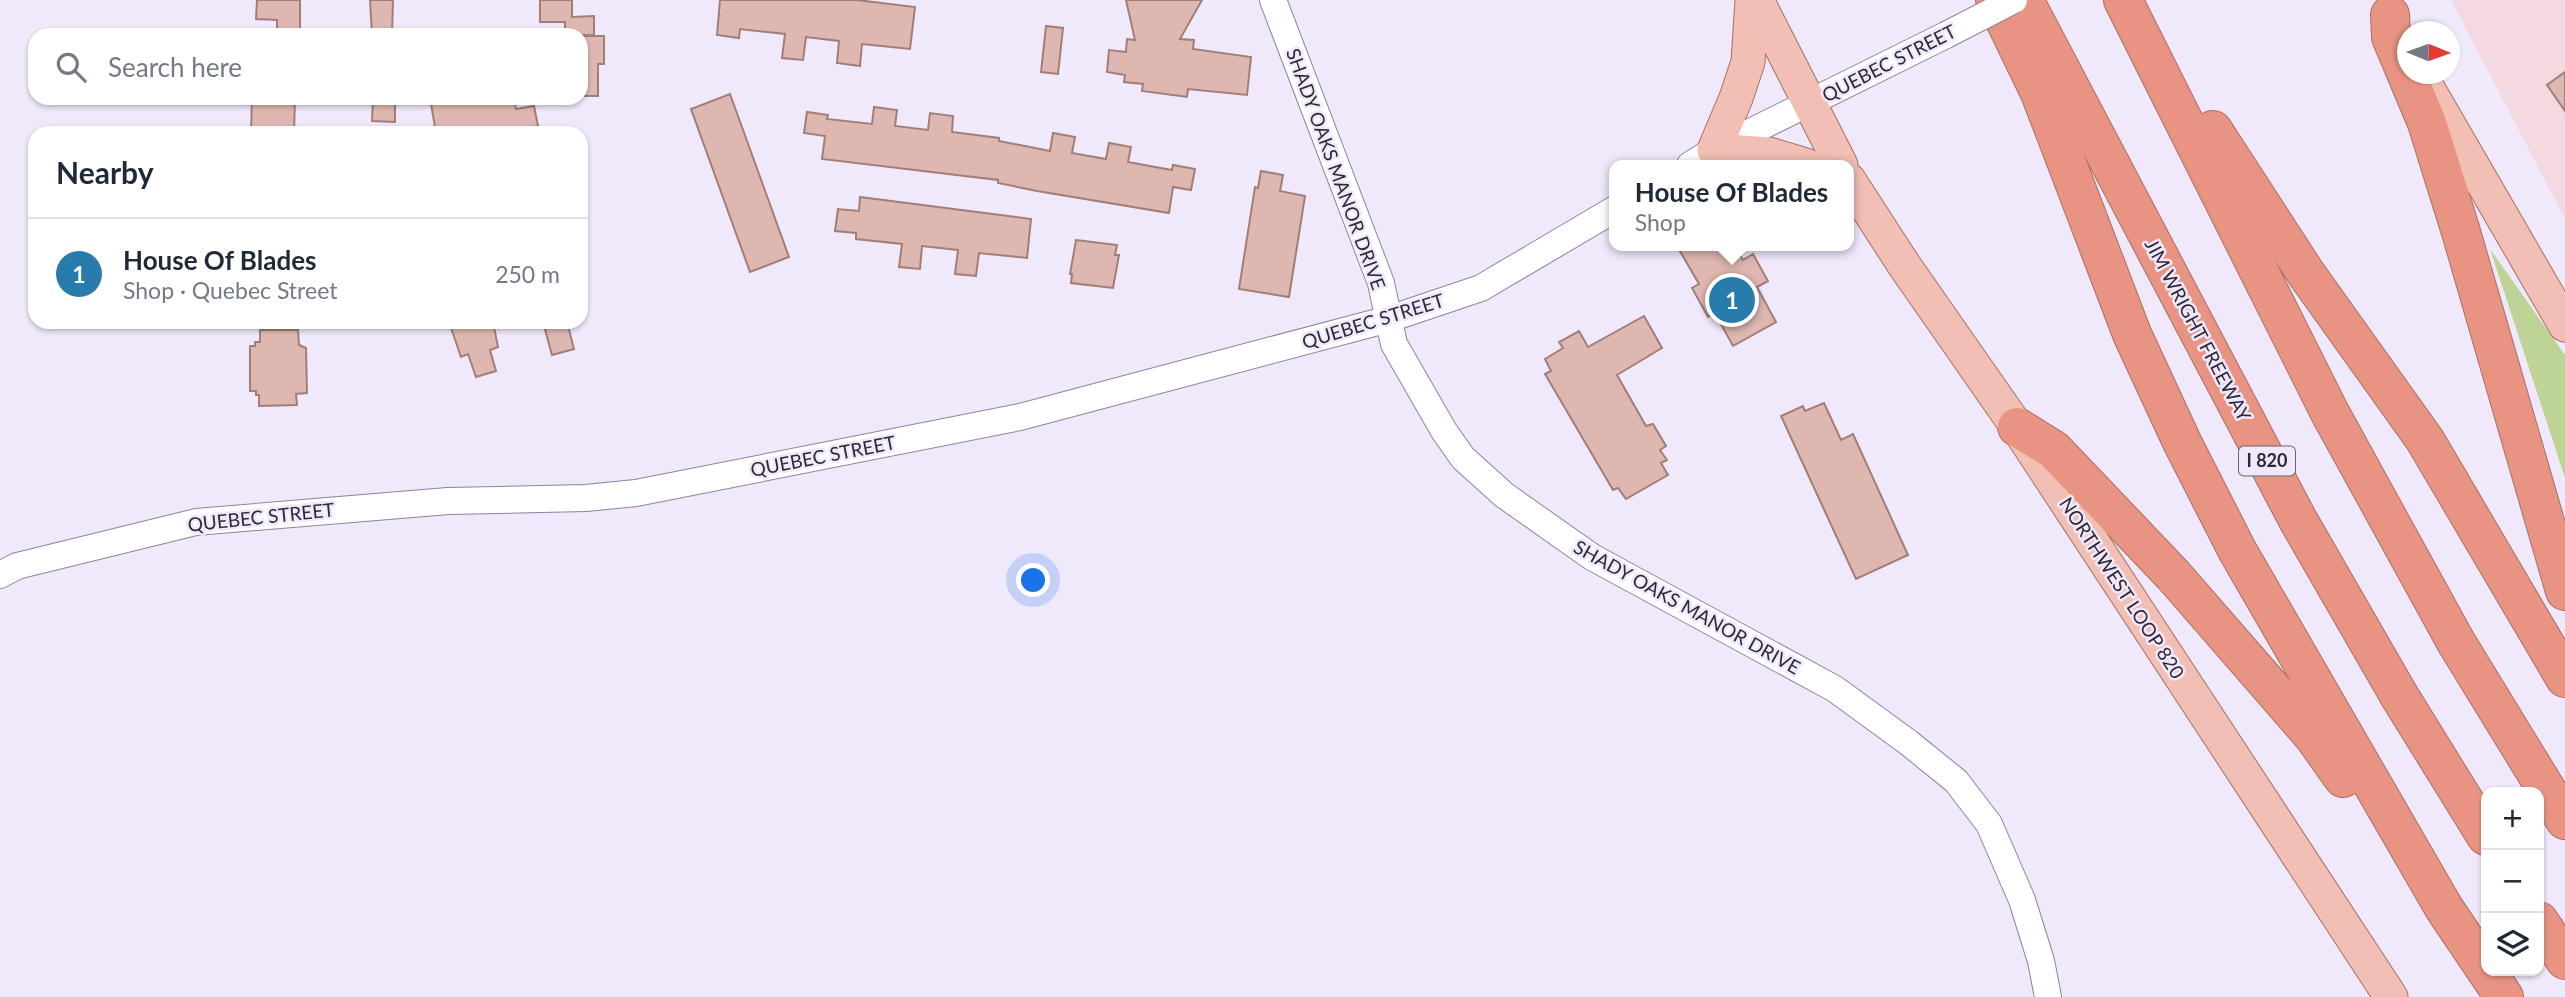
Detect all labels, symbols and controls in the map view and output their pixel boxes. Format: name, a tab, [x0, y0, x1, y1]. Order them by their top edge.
street label: QUEBEC STREET	[1818, 19, 1960, 106]
north arrow	[2397, 21, 2460, 84]
search box	[28, 28, 588, 105]
street label: SHADY OAKS MANOR DRIVE	[1282, 45, 1391, 293]
icon: search	[52, 48, 90, 86]
text: Search here	[108, 51, 242, 83]
text: Nearby	[56, 154, 154, 190]
popup	[1609, 160, 1854, 251]
text: House Of Blades	[1635, 176, 1828, 208]
text: Shop	[1635, 208, 1686, 236]
street label: JIM WRIGHT FREEWAY	[2141, 235, 2256, 425]
text: House Of Blades	[123, 244, 317, 276]
text: 1	[72, 260, 86, 288]
text: 250 m	[495, 260, 560, 288]
pin: 1	[1709, 274, 1755, 326]
text: Shop · Quebec Street	[123, 276, 337, 304]
street label: QUEBEC STREET	[1299, 288, 1447, 353]
street label: QUEBEC STREET	[748, 430, 897, 481]
road number: I 820	[2239, 447, 2295, 476]
street label: NORTHWEST LOOP 820	[2055, 493, 2190, 683]
street label: QUEBEC STREET	[187, 497, 335, 536]
street label: SHADY OAKS MANOR DRIVE	[1570, 535, 1804, 679]
your location	[1016, 563, 1050, 597]
map controls	[2481, 787, 2544, 976]
button: +	[2481, 787, 2544, 850]
button: −	[2481, 850, 2544, 913]
button: layers	[2481, 913, 2544, 976]

